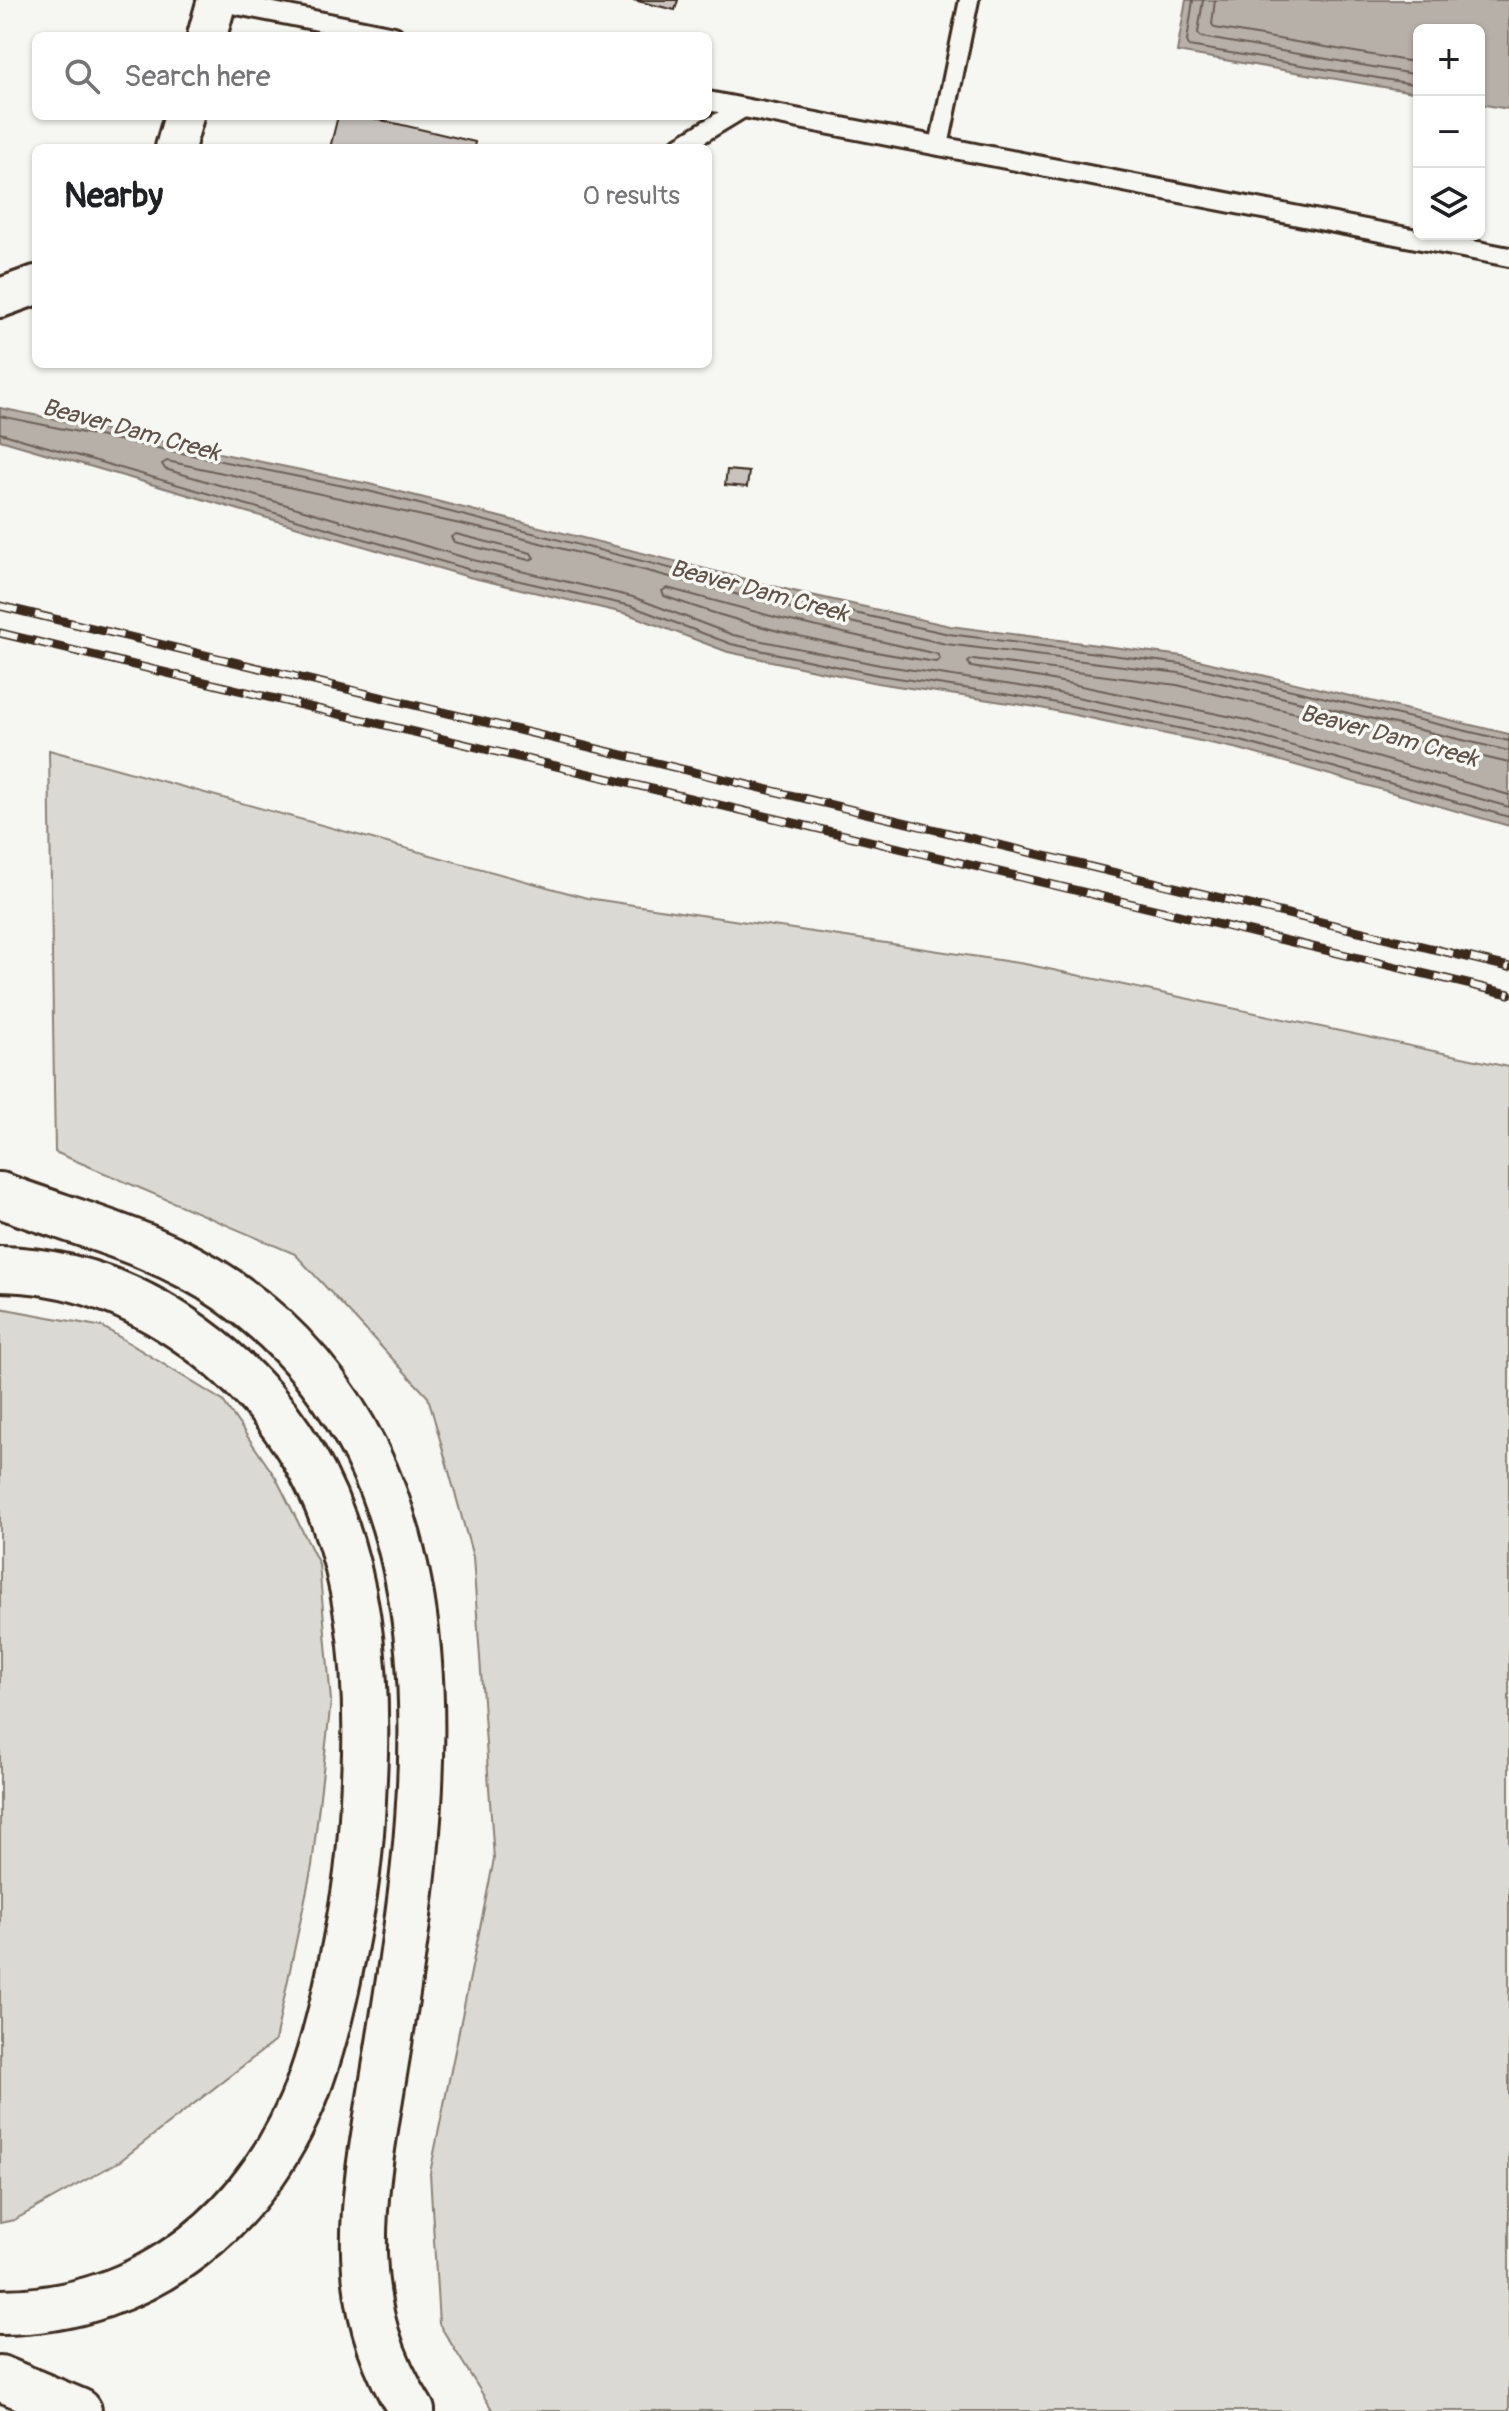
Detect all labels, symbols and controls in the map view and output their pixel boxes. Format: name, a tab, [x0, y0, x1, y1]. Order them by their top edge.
map controls	[1413, 24, 1485, 240]
button: +	[1413, 24, 1485, 96]
search box	[32, 32, 712, 120]
icon: search	[60, 54, 104, 98]
text: Search here	[124, 58, 271, 95]
button: −	[1413, 96, 1485, 168]
button: layers	[1413, 168, 1485, 240]
text: Nearby	[64, 175, 163, 218]
text: 0 results	[583, 180, 680, 212]
water label: Beaver Dam Creek	[39, 392, 225, 468]
water label: Beaver Dam Creek	[667, 553, 853, 629]
water label: Beaver Dam Creek	[1297, 698, 1483, 774]

